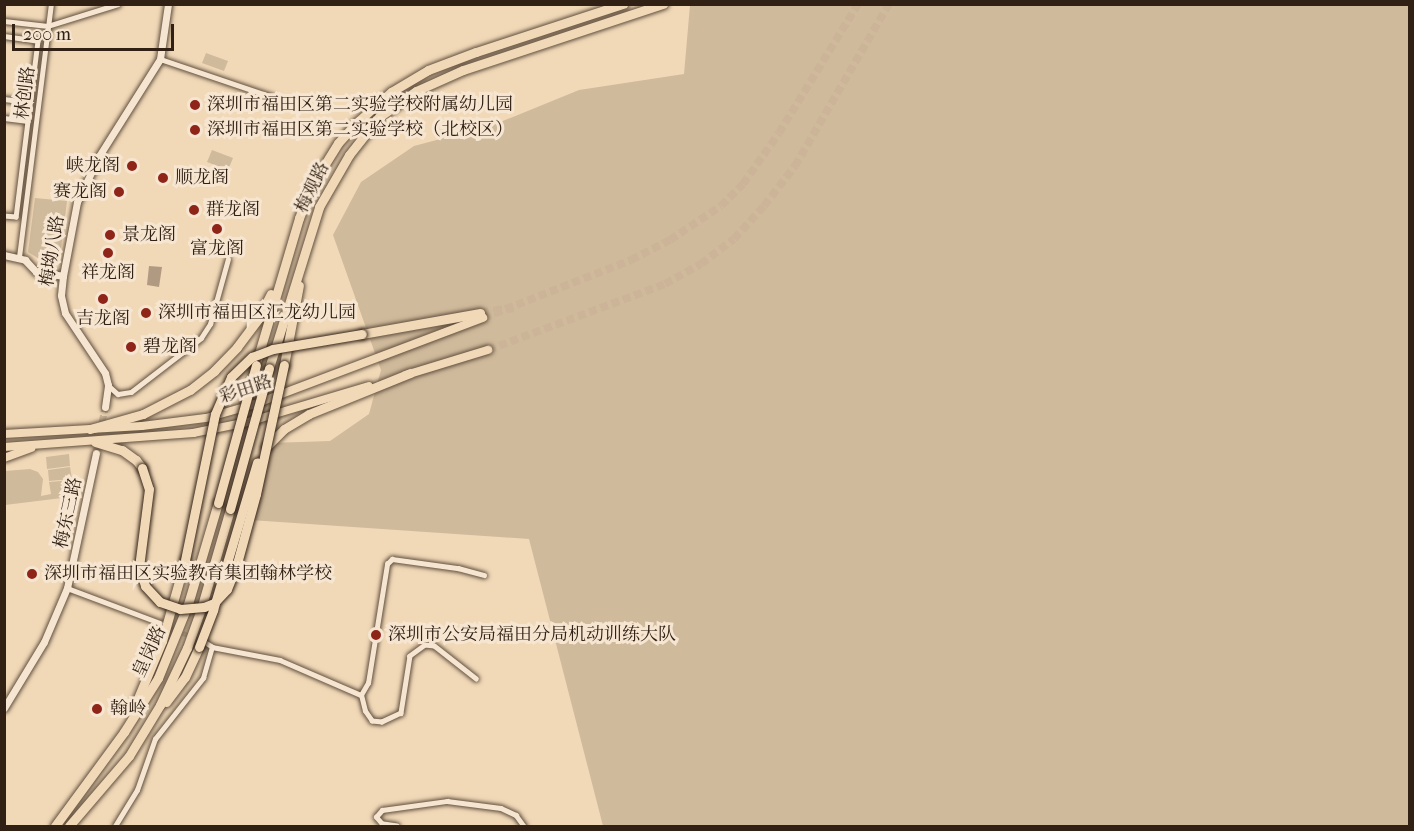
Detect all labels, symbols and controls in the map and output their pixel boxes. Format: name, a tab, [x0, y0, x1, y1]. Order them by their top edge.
scale bar	[15, 12, 177, 50]
text: 200 m	[23, 24, 71, 45]
street label: 林创路	[12, 65, 40, 121]
place label: 深圳市福田区第二实验学校附属幼儿园	[207, 94, 513, 116]
marker: 深圳市福田区第二实验学校附属幼儿园	[188, 98, 202, 112]
place label: 深圳市福田区第二实验学校（北校区）	[207, 119, 513, 141]
marker: 深圳市福田区第二实验学校（北校区）	[188, 123, 202, 137]
place label: 峡龙阁	[66, 155, 120, 177]
marker: 峡龙阁	[125, 159, 139, 173]
street label: 梅观路	[291, 159, 335, 217]
place label: 顺龙阁	[175, 167, 229, 189]
marker: 顺龙阁	[156, 171, 170, 185]
place label: 赛龙阁	[53, 181, 107, 203]
marker: 赛龙阁	[112, 185, 126, 199]
place label: 群龙阁	[206, 199, 260, 221]
marker: 群龙阁	[187, 203, 201, 217]
street label: 梅坳八路	[37, 214, 69, 288]
marker: 富龙阁	[210, 222, 224, 236]
place label: 景龙阁	[122, 224, 176, 246]
marker: 景龙阁	[103, 228, 117, 242]
place label: 富龙阁	[190, 238, 244, 260]
marker: 祥龙阁	[101, 246, 115, 260]
place label: 祥龙阁	[81, 262, 135, 284]
marker: 吉龙阁	[96, 292, 110, 306]
place label: 深圳市福田区汇龙幼儿园	[158, 302, 356, 324]
marker: 深圳市福田区汇龙幼儿园	[139, 306, 153, 320]
place label: 吉龙阁	[76, 308, 130, 330]
place label: 碧龙阁	[143, 336, 197, 358]
marker: 碧龙阁	[124, 340, 138, 354]
street label: 彩田路	[217, 371, 275, 409]
street label: 梅东三路	[51, 476, 87, 550]
place label: 深圳市福田区实验教育集团翰林学校	[44, 563, 332, 585]
marker: 深圳市福田区实验教育集团翰林学校	[25, 567, 39, 581]
street label: 皇岗路	[129, 623, 171, 681]
place label: 深圳市公安局福田分局机动训练大队	[388, 624, 676, 646]
marker: 深圳市公安局福田分局机动训练大队	[369, 628, 383, 642]
place label: 翰岭	[110, 698, 146, 720]
marker: 翰岭	[88, 700, 106, 718]

